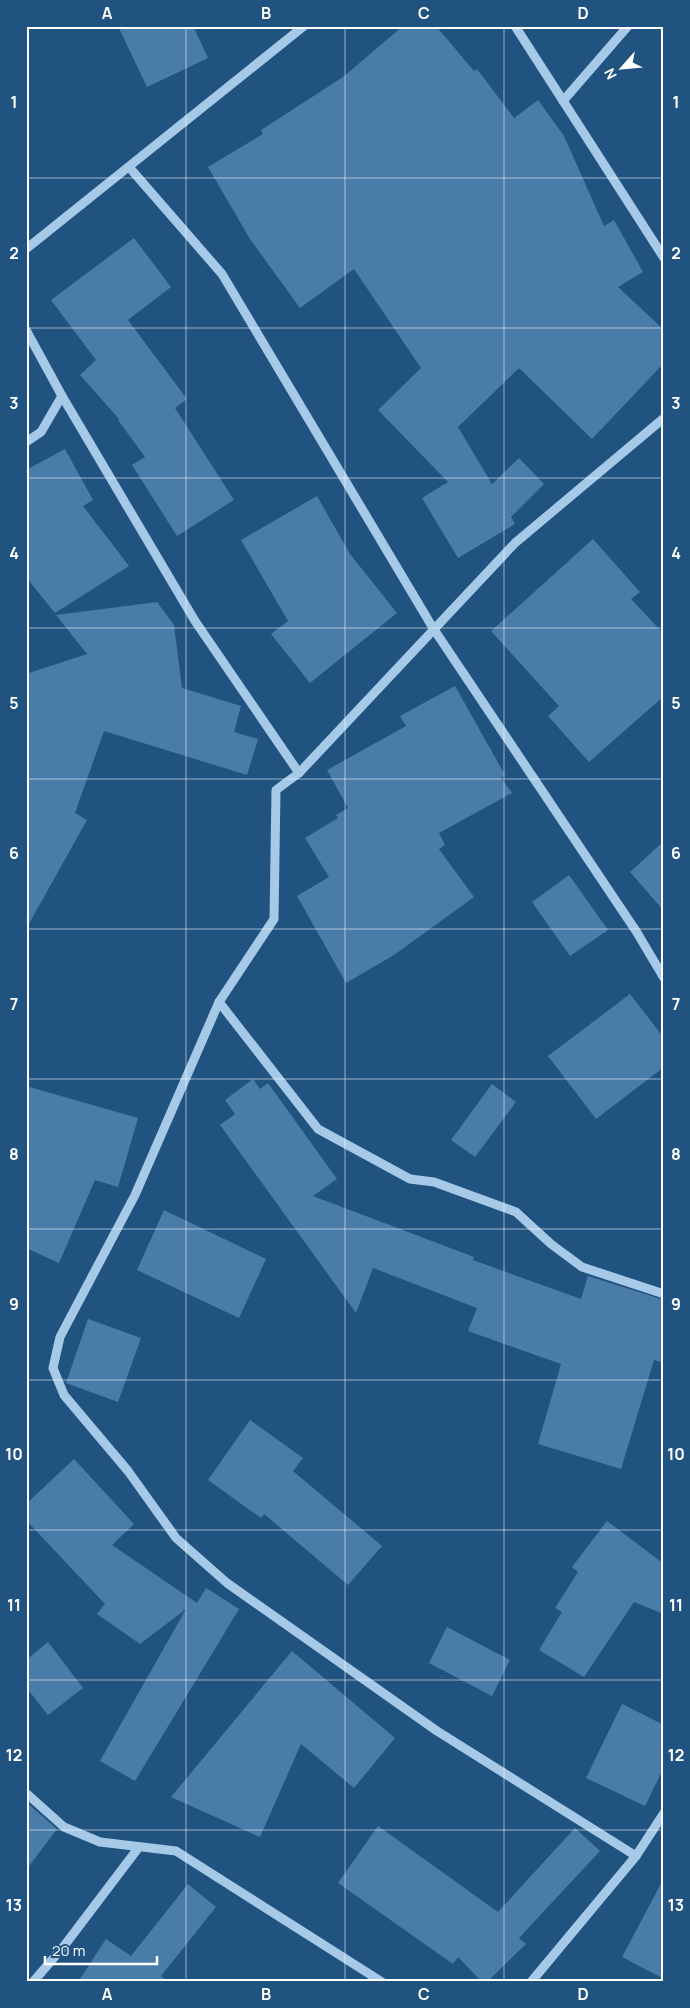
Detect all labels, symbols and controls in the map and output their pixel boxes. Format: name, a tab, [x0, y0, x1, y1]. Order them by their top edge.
text: A	[102, 2, 113, 24]
text: B	[261, 2, 271, 24]
text: C	[418, 2, 430, 24]
text: D	[577, 2, 589, 24]
north arrow	[598, 42, 648, 92]
text: N	[599, 65, 621, 83]
text: 1	[10, 91, 18, 113]
text: 1	[672, 91, 680, 113]
text: 2	[9, 242, 19, 264]
text: 2	[671, 242, 681, 264]
text: 3	[9, 392, 19, 414]
text: 3	[671, 392, 681, 414]
text: 4	[9, 542, 19, 564]
text: 4	[671, 542, 681, 564]
text: 5	[9, 692, 19, 714]
text: 5	[671, 692, 681, 714]
text: 6	[9, 842, 19, 864]
text: 6	[671, 842, 681, 864]
text: 7	[10, 993, 18, 1015]
text: 7	[672, 993, 680, 1015]
text: 8	[9, 1143, 19, 1165]
text: 8	[671, 1143, 681, 1165]
text: 9	[9, 1293, 19, 1315]
text: 9	[671, 1293, 681, 1315]
text: 10	[5, 1443, 23, 1465]
text: 10	[667, 1443, 685, 1465]
text: 11	[7, 1594, 21, 1616]
text: 11	[669, 1594, 683, 1616]
text: 12	[6, 1744, 22, 1766]
text: 12	[668, 1744, 684, 1766]
text: 13	[6, 1894, 22, 1916]
text: 13	[668, 1894, 684, 1916]
scale bar	[45, 1933, 158, 1965]
text: 20 m	[52, 1940, 85, 1961]
text: A	[102, 1983, 113, 2005]
text: B	[261, 1983, 271, 2005]
text: C	[418, 1983, 430, 2005]
text: D	[577, 1983, 589, 2005]

